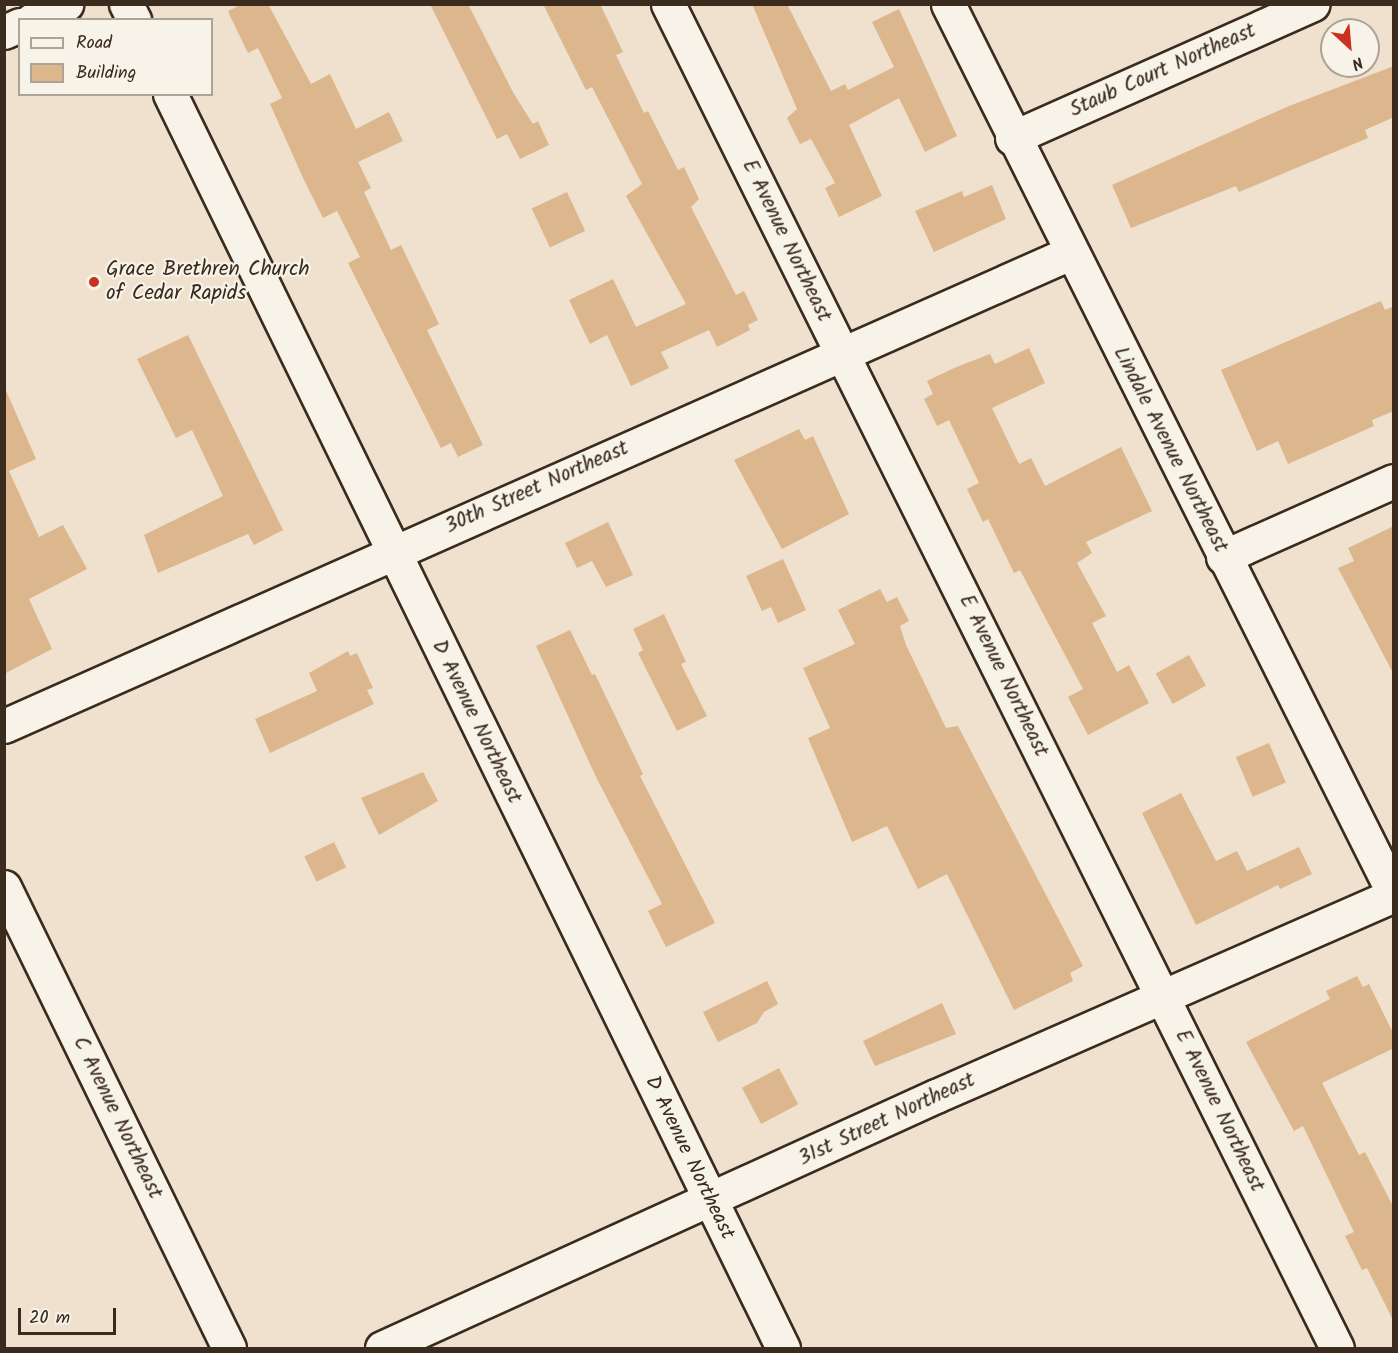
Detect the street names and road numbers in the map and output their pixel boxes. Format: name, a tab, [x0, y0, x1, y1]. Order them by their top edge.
street label: Staub Court Northeast	[1066, 19, 1260, 123]
street label: E Avenue Northeast	[736, 156, 836, 326]
street label: Lindale Avenue Northeast	[1107, 343, 1233, 557]
street label: 30th Street Northeast	[441, 436, 633, 540]
street label: E Avenue Northeast	[953, 591, 1053, 761]
street label: D Avenue Northeast	[426, 636, 526, 808]
street label: E Avenue Northeast	[1169, 1026, 1269, 1196]
street label: C Avenue Northeast	[67, 1033, 167, 1203]
street label: 31st Street Northeast	[795, 1068, 979, 1172]
street label: D Avenue Northeast	[639, 1072, 739, 1244]

